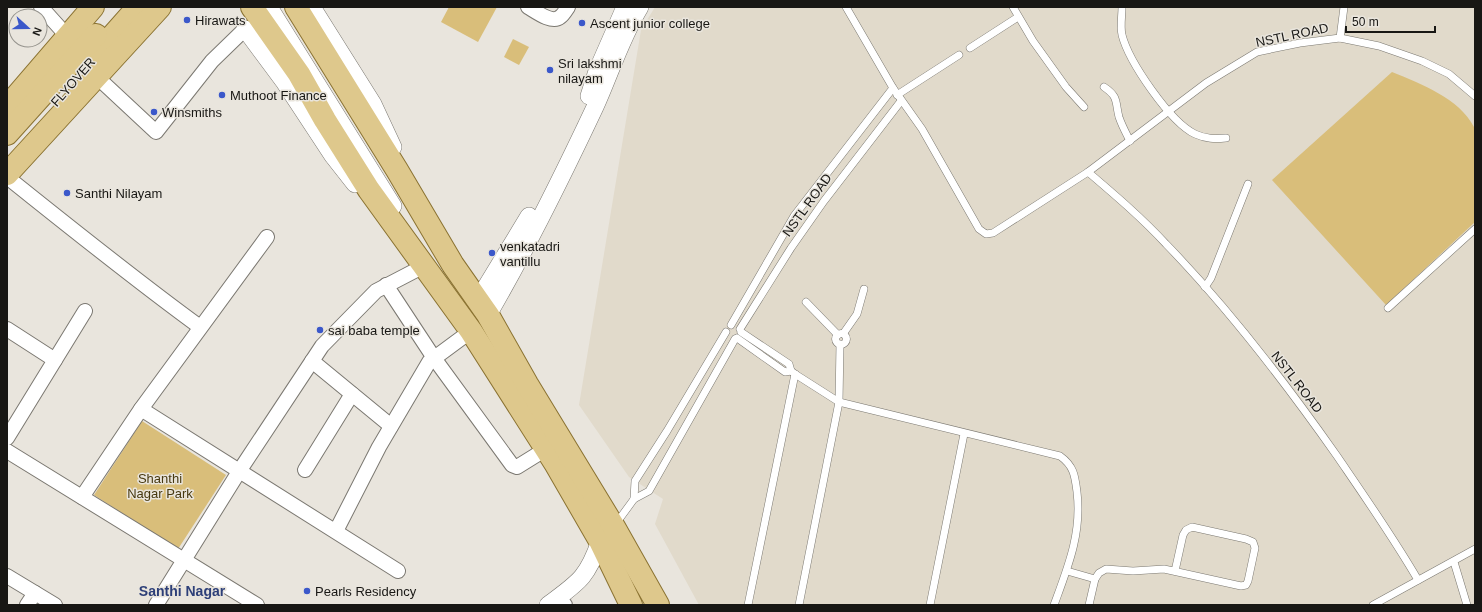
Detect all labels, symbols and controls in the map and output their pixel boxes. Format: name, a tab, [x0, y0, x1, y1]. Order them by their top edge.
north arrow	[8, 8, 48, 48]
scale bar	[1346, 8, 1435, 34]
place label: Hirawats	[195, 13, 246, 28]
marker: Hirawats	[182, 15, 192, 25]
text: 50 m	[1352, 15, 1379, 29]
place label: Ascent junior college	[590, 16, 710, 31]
marker: Ascent junior college	[577, 18, 587, 28]
street label: NSTL ROAD	[1254, 20, 1330, 50]
text: N	[30, 26, 44, 37]
street label: FLYOVER	[48, 55, 98, 109]
place label: Sri lakshmi nilayam	[558, 56, 622, 86]
marker: Sri lakshmi nilayam	[545, 65, 555, 75]
place label: Muthoot Finance	[230, 88, 327, 103]
marker: Muthoot Finance	[217, 90, 227, 100]
place label: Winsmiths	[162, 105, 222, 120]
marker: Winsmiths	[149, 107, 159, 117]
street label: NSTL ROAD	[779, 171, 835, 239]
place label: Santhi Nilayam	[75, 186, 162, 201]
marker: Santhi Nilayam	[62, 188, 72, 198]
place label: venkatadri vantillu	[500, 239, 560, 269]
marker: venkatadri vantillu	[487, 248, 497, 258]
place label: sai baba temple	[328, 323, 420, 338]
marker: sai baba temple	[315, 325, 325, 335]
street label: NSTL ROAD	[1268, 348, 1326, 416]
park label: Shanthi Nagar Park	[127, 471, 193, 501]
district label: Santhi Nagar	[139, 583, 226, 599]
place label: Pearls Residency	[315, 584, 417, 599]
marker: Pearls Residency	[302, 586, 312, 596]

